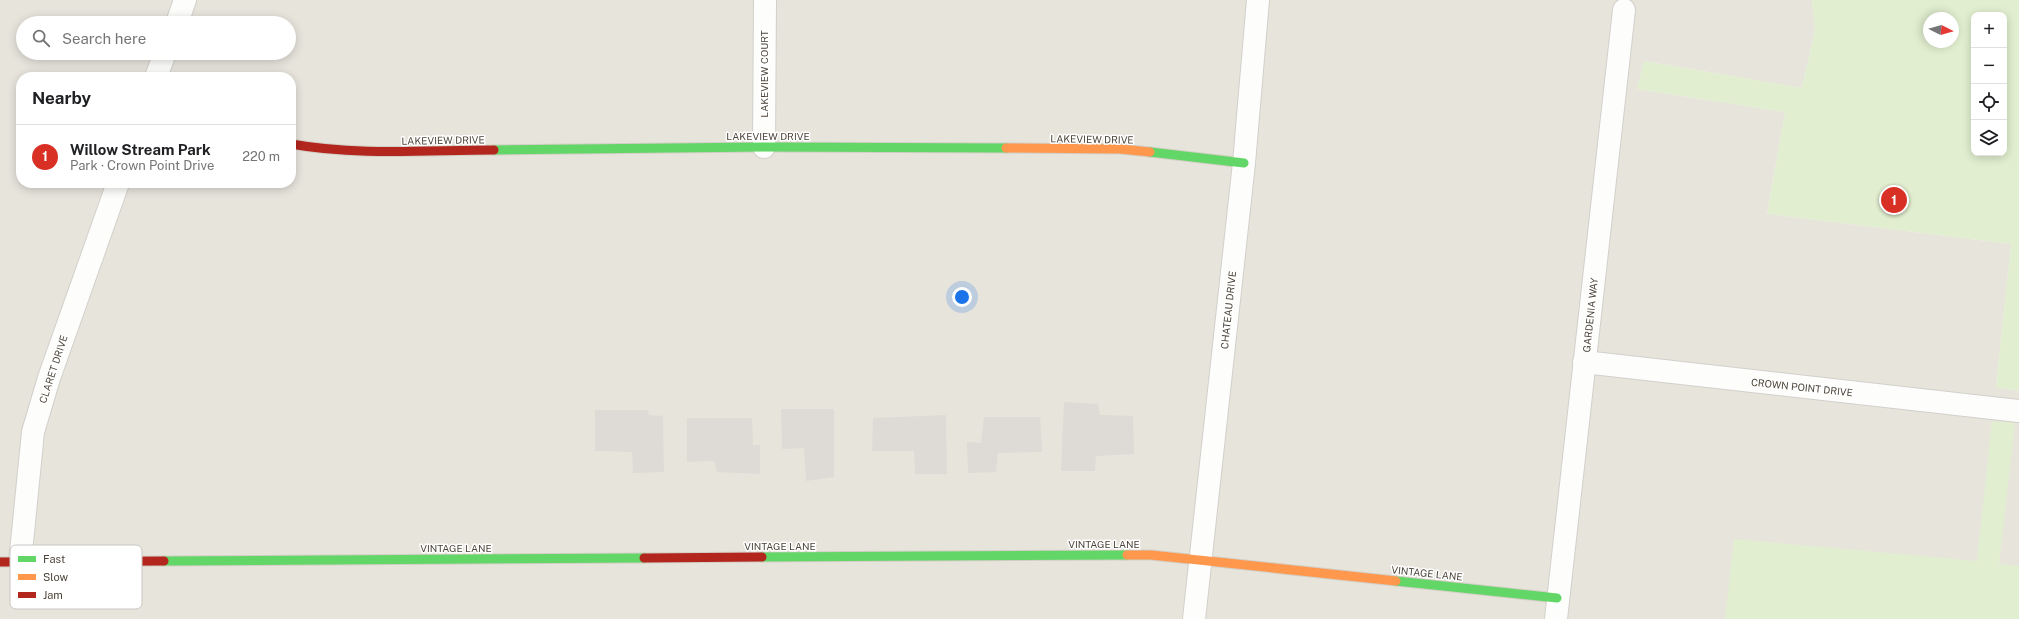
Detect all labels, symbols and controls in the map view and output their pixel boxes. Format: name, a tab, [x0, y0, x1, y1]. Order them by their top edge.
north arrow	[1923, 12, 1959, 48]
map controls	[1971, 12, 2007, 156]
button: +	[1971, 12, 2007, 48]
search box	[16, 16, 296, 60]
icon: search	[30, 27, 52, 49]
text: Search here	[62, 30, 146, 47]
street label: LAKEVIEW COURT	[758, 30, 770, 118]
button: −	[1971, 48, 2007, 84]
button: locate	[1971, 84, 2007, 120]
text: Nearby	[32, 88, 91, 108]
button: layers	[1971, 120, 2007, 156]
street label: LAKEVIEW DRIVE	[726, 130, 810, 142]
street label: LAKEVIEW DRIVE	[1050, 132, 1134, 146]
street label: LAKEVIEW DRIVE	[401, 133, 485, 147]
text: Willow Stream Park	[70, 141, 211, 158]
text: 1	[42, 149, 48, 164]
text: 220 m	[242, 149, 280, 164]
text: Park · Crown Point Drive	[70, 158, 214, 173]
pin: 1	[1881, 185, 1907, 215]
street label: CHATEAU DRIVE	[1218, 270, 1238, 350]
street label: GARDENIA WAY	[1580, 277, 1600, 353]
your location	[952, 287, 972, 307]
street label: CLARET DRIVE	[36, 333, 70, 405]
street label: CROWN POINT DRIVE	[1751, 376, 1853, 398]
street label: VINTAGE LANE	[1068, 538, 1140, 550]
street label: VINTAGE LANE	[744, 540, 816, 552]
street label: VINTAGE LANE	[420, 542, 492, 554]
legend	[10, 545, 142, 609]
text: Fast	[43, 553, 65, 565]
street label: VINTAGE LANE	[1391, 563, 1463, 583]
text: Slow	[43, 571, 69, 583]
text: Jam	[43, 589, 63, 601]

